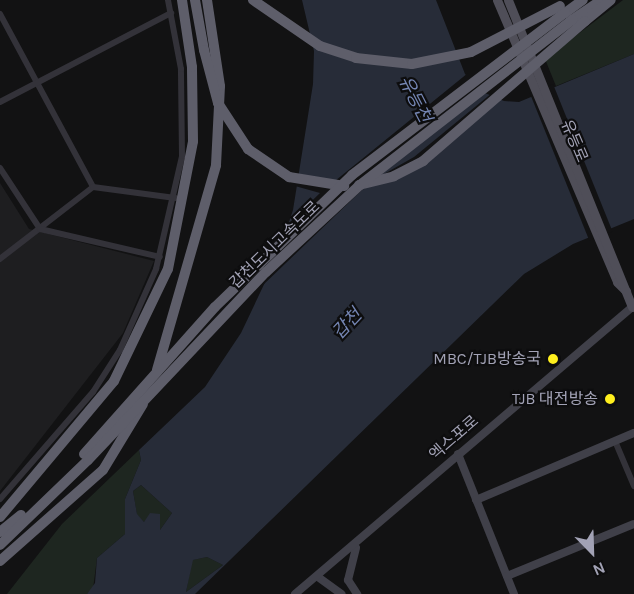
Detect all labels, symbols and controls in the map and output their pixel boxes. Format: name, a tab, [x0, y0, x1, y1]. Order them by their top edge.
water label: 유등천	[394, 72, 436, 126]
street label: 유등로	[557, 117, 591, 165]
street label: 갑천도시고속도로	[226, 197, 324, 293]
water label: 갑천	[328, 305, 366, 343]
place label: MBC/TJB방송국	[433, 349, 541, 369]
marker: MBC/TJB방송국	[546, 352, 560, 366]
place label: TJB 대전방송	[512, 389, 598, 409]
marker: TJB 대전방송	[603, 392, 617, 406]
street label: 엑스포로	[425, 411, 483, 465]
north arrow	[562, 522, 622, 582]
text: N	[590, 558, 608, 580]

